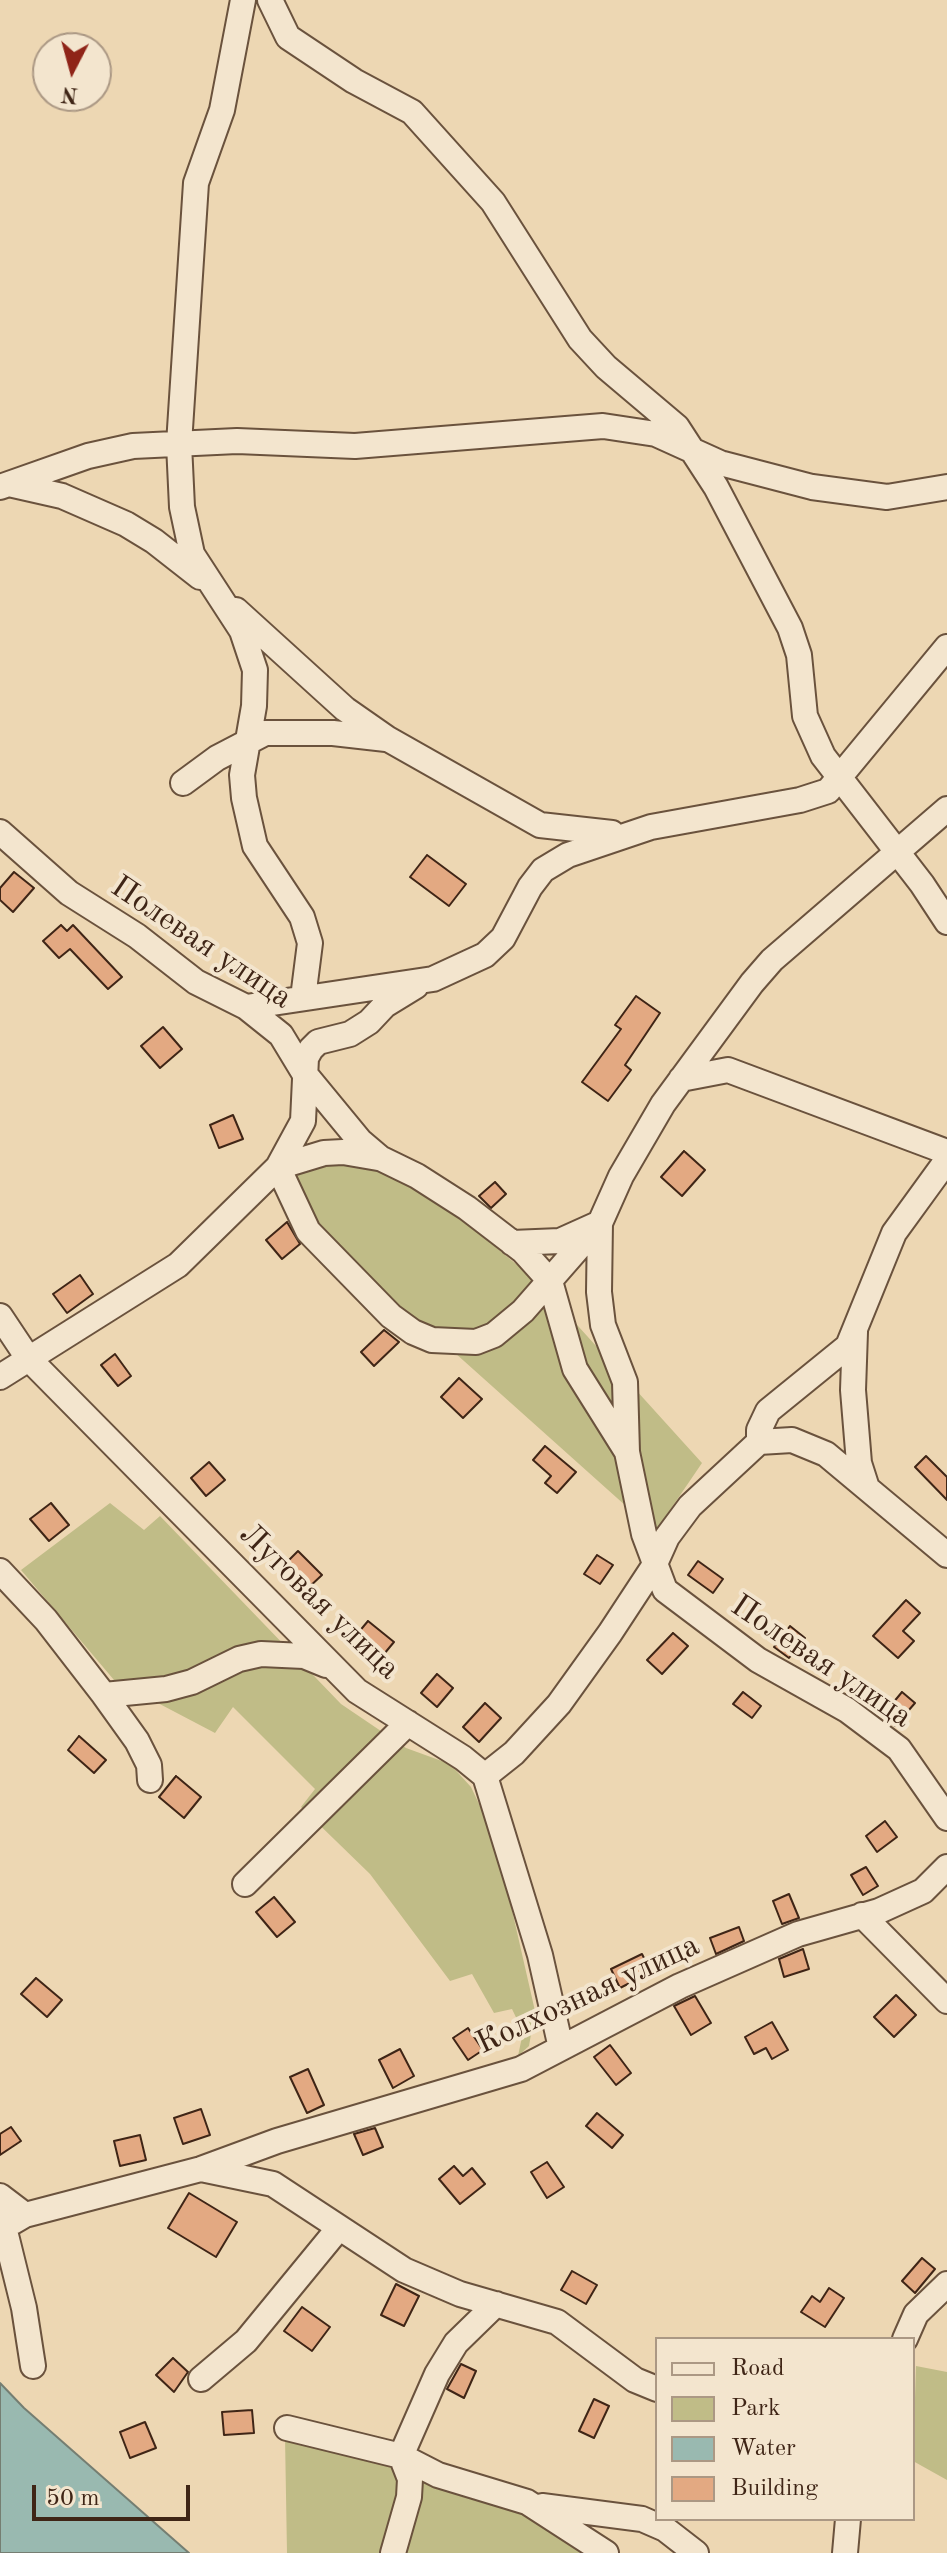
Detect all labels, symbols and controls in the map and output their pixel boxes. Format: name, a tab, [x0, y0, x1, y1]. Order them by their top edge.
north arrow	[32, 32, 112, 112]
text: N	[60, 82, 79, 106]
street label: Полевая улица	[103, 868, 299, 1018]
street label: Луговая улица	[231, 1516, 407, 1688]
street label: Полевая улица	[723, 1587, 919, 1737]
street label: Колхозная улица	[470, 1927, 706, 2063]
legend	[655, 2337, 915, 2521]
text: Road	[731, 2357, 784, 2381]
text: Park	[731, 2397, 780, 2421]
text: Water	[731, 2437, 796, 2461]
scale bar	[36, 2469, 194, 2519]
text: Building	[731, 2477, 818, 2501]
text: 50 m	[46, 2487, 100, 2511]

